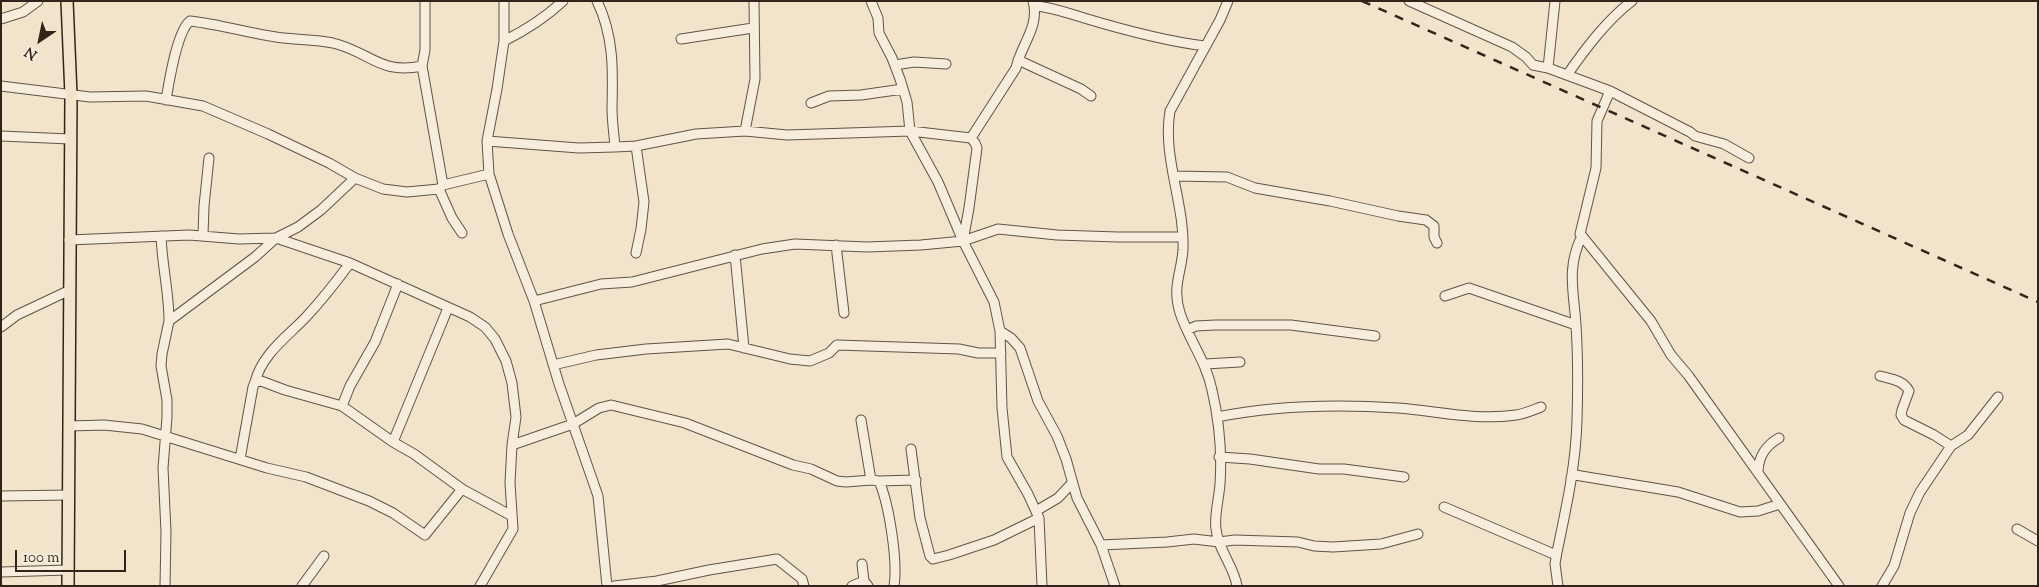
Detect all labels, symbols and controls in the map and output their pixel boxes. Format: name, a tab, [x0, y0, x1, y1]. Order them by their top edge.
north arrow	[15, 15, 65, 65]
text: N	[21, 41, 42, 64]
scale bar	[18, 540, 129, 572]
text: 100 m	[23, 548, 59, 569]

